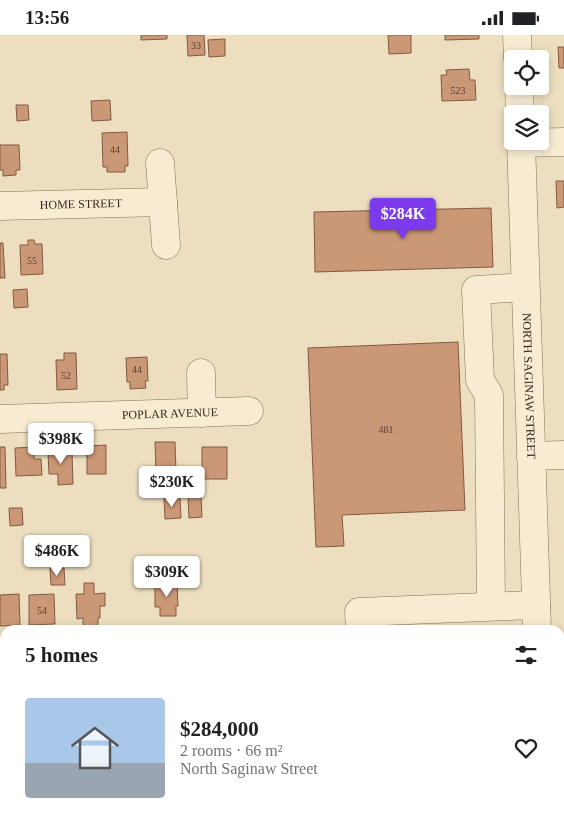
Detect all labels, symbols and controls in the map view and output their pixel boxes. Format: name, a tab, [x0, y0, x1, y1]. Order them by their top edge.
text: 13:56	[25, 7, 69, 28]
house number: 33	[191, 40, 201, 51]
map controls	[504, 50, 549, 150]
button: locate	[504, 50, 549, 95]
house number: 523	[451, 85, 466, 96]
button: layers	[504, 105, 549, 150]
house number: 44	[110, 144, 120, 155]
street label: HOME STREET	[40, 196, 123, 212]
pin: $284K	[368, 197, 438, 240]
text: $284K	[381, 205, 425, 222]
house number: 55	[27, 255, 37, 266]
street label: NORTH SAGINAW STREET	[520, 313, 538, 460]
house number: 44	[132, 364, 142, 375]
house number: 52	[61, 370, 71, 381]
street label: POPLAR AVENUE	[122, 405, 218, 422]
pin: $398K	[26, 423, 96, 465]
house number: 481	[379, 424, 394, 435]
text: $398K	[39, 430, 83, 447]
pin: $230K	[137, 465, 207, 508]
text: $230K	[150, 473, 194, 490]
pin: $486K	[22, 535, 92, 577]
text: $486K	[35, 542, 79, 559]
pin: $309K	[132, 555, 202, 598]
text: $309K	[145, 563, 189, 580]
house number: 54	[37, 605, 47, 616]
icon: filters	[512, 641, 540, 669]
text: 5 homes	[25, 643, 98, 667]
text: $284,000	[180, 717, 259, 741]
icon: home	[65, 718, 125, 778]
icon: heart	[512, 734, 540, 762]
text: 2 rooms · 66 m²	[180, 742, 283, 759]
text: North Saginaw Street	[180, 760, 318, 777]

